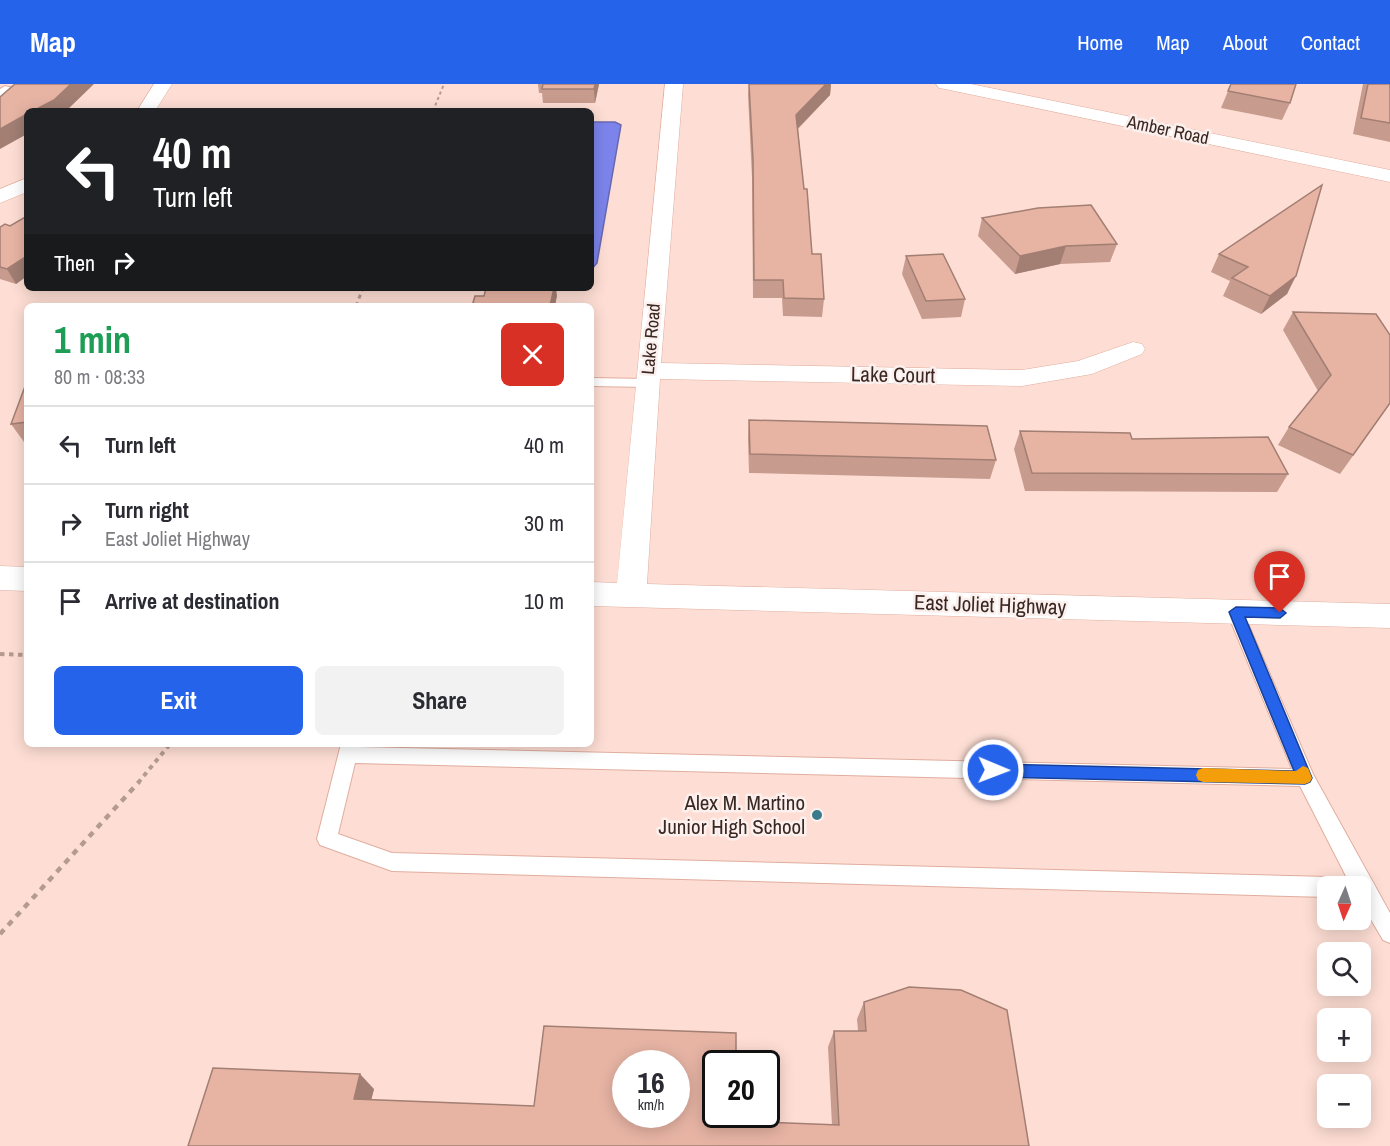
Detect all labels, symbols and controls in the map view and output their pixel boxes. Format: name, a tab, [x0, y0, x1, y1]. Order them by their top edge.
text: Map	[30, 23, 76, 61]
text: Home	[1077, 28, 1123, 57]
text: Map	[1156, 28, 1190, 57]
text: About	[1223, 28, 1268, 57]
text: Contact	[1301, 28, 1360, 57]
street label: Amber Road	[1124, 108, 1211, 150]
text: 40 m	[153, 125, 232, 181]
icon: left	[54, 132, 132, 210]
text: Turn left	[153, 179, 232, 215]
icon: right	[107, 246, 140, 279]
text: Then	[54, 248, 95, 278]
street label: Lake Road	[635, 302, 666, 376]
text: 1 min	[54, 316, 131, 364]
button: close	[501, 323, 564, 386]
street label: Lake Court	[851, 359, 936, 390]
text: 80 m · 08:33	[54, 363, 145, 390]
icon: left	[54, 429, 87, 462]
text: Turn left	[105, 430, 176, 460]
text: 40 m	[524, 430, 564, 460]
text: Turn right	[105, 495, 189, 525]
icon: right	[54, 507, 87, 540]
text: 30 m	[524, 508, 564, 538]
text: East Joliet Highway	[105, 525, 250, 552]
pin	[1254, 551, 1305, 613]
icon: arrive	[1263, 560, 1296, 593]
icon: arrive	[54, 585, 87, 618]
text: Arrive at destination	[105, 586, 279, 616]
text: 10 m	[524, 586, 564, 616]
street label: East Joliet Highway	[913, 587, 1067, 622]
button: Exit	[54, 666, 303, 735]
button: Share	[315, 666, 564, 735]
position arrow	[961, 738, 1025, 802]
place label: Alex M. Martino Junior High School	[659, 788, 805, 841]
marker: Alex M. Martino Junior High School	[810, 808, 824, 822]
north arrow	[1317, 876, 1371, 930]
map controls	[1317, 876, 1371, 1128]
button: search	[1317, 942, 1371, 996]
button: +	[1317, 1008, 1371, 1062]
speed limit sign: 20	[702, 1050, 780, 1128]
text: 16	[637, 1062, 665, 1102]
button: −	[1317, 1074, 1371, 1128]
text: km/h	[638, 1094, 664, 1115]

